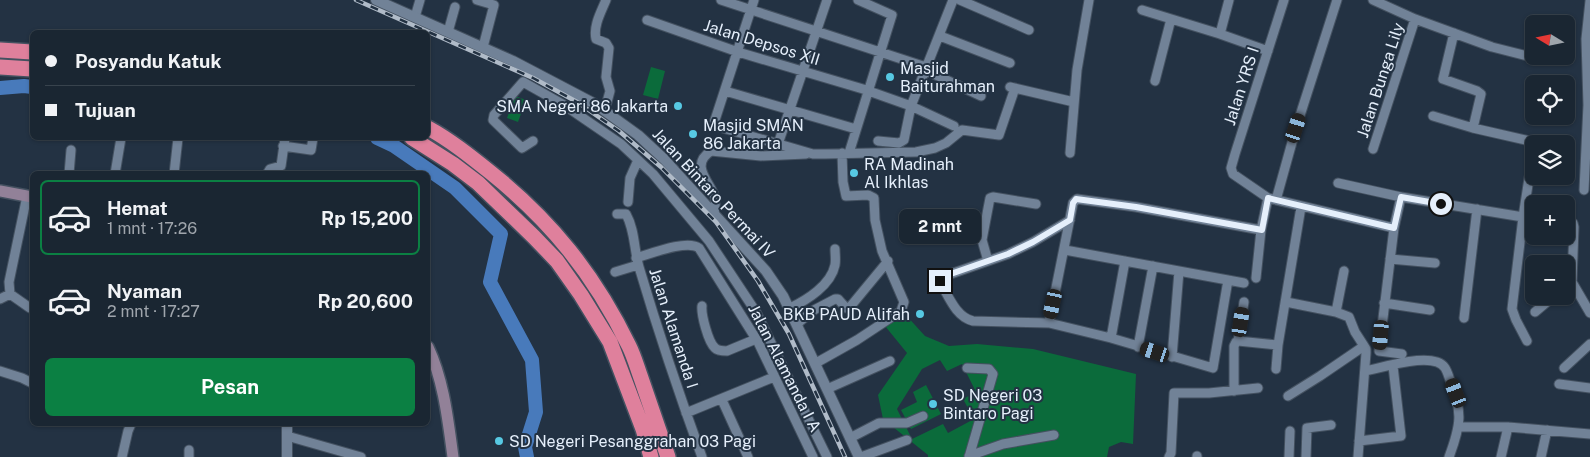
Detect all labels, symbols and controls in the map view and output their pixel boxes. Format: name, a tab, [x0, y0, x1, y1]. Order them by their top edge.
north arrow	[1525, 15, 1575, 65]
map controls	[1525, 15, 1575, 305]
street label: Jalan Depsos XII	[701, 16, 822, 69]
street label: Jalan Bunga Lily	[1353, 20, 1408, 140]
street label: Jalan YRS I	[1220, 45, 1263, 128]
text: Posyandu Katuk	[75, 50, 221, 72]
place label: Masjid Baiturahman	[900, 59, 995, 96]
marker: Masjid Baiturahman	[884, 71, 896, 83]
button: locate	[1525, 75, 1575, 125]
place label: SMA Negeri 86 Jakarta	[496, 97, 668, 116]
text: Tujuan	[75, 99, 136, 121]
marker: SMA Negeri 86 Jakarta	[672, 100, 684, 112]
car	[1284, 111, 1307, 145]
place label: Masjid SMAN 86 Jakarta	[703, 116, 804, 153]
street label: Jalan Bintaro Permai IV	[649, 124, 779, 262]
marker: Masjid SMAN 86 Jakarta	[687, 128, 699, 140]
button: layers	[1525, 135, 1575, 185]
place label: RA Madinah Al Ikhlas	[864, 155, 954, 192]
marker: RA Madinah Al Ikhlas	[848, 167, 860, 179]
route start	[1430, 193, 1452, 215]
icon: car	[47, 195, 92, 240]
button: +	[1525, 195, 1575, 245]
text: Hemat	[107, 197, 168, 219]
text: Rp 15,200	[321, 207, 413, 229]
callout: 2 mnt	[899, 208, 981, 244]
text: 2 mnt	[918, 217, 962, 236]
text: 1 mnt · 17:26	[107, 219, 197, 238]
button: −	[1525, 255, 1575, 305]
street label: Jalan Alamanda I	[645, 266, 702, 391]
route end	[929, 270, 951, 292]
icon: car	[47, 278, 92, 323]
text: Nyaman	[107, 280, 182, 302]
car	[1042, 288, 1063, 320]
text: Rp 20,600	[318, 290, 413, 312]
street label: Jalan Alamanda I A	[744, 301, 825, 435]
text: 2 mnt · 17:27	[107, 302, 200, 321]
place label: BKB PAUD Alifah	[783, 305, 910, 324]
car	[1231, 306, 1250, 338]
marker: BKB PAUD Alifah	[914, 308, 926, 320]
car	[1372, 319, 1389, 351]
car	[1138, 340, 1171, 364]
button: Pesan	[45, 358, 415, 416]
car	[1443, 376, 1468, 410]
place label: SD Negeri 03 Bintaro Pagi	[943, 386, 1042, 423]
marker: SD Negeri 03 Bintaro Pagi	[927, 398, 939, 410]
place label: SD Negeri Pesanggrahan 03 Pagi	[509, 432, 756, 451]
marker: SD Negeri Pesanggrahan 03 Pagi	[493, 435, 505, 447]

